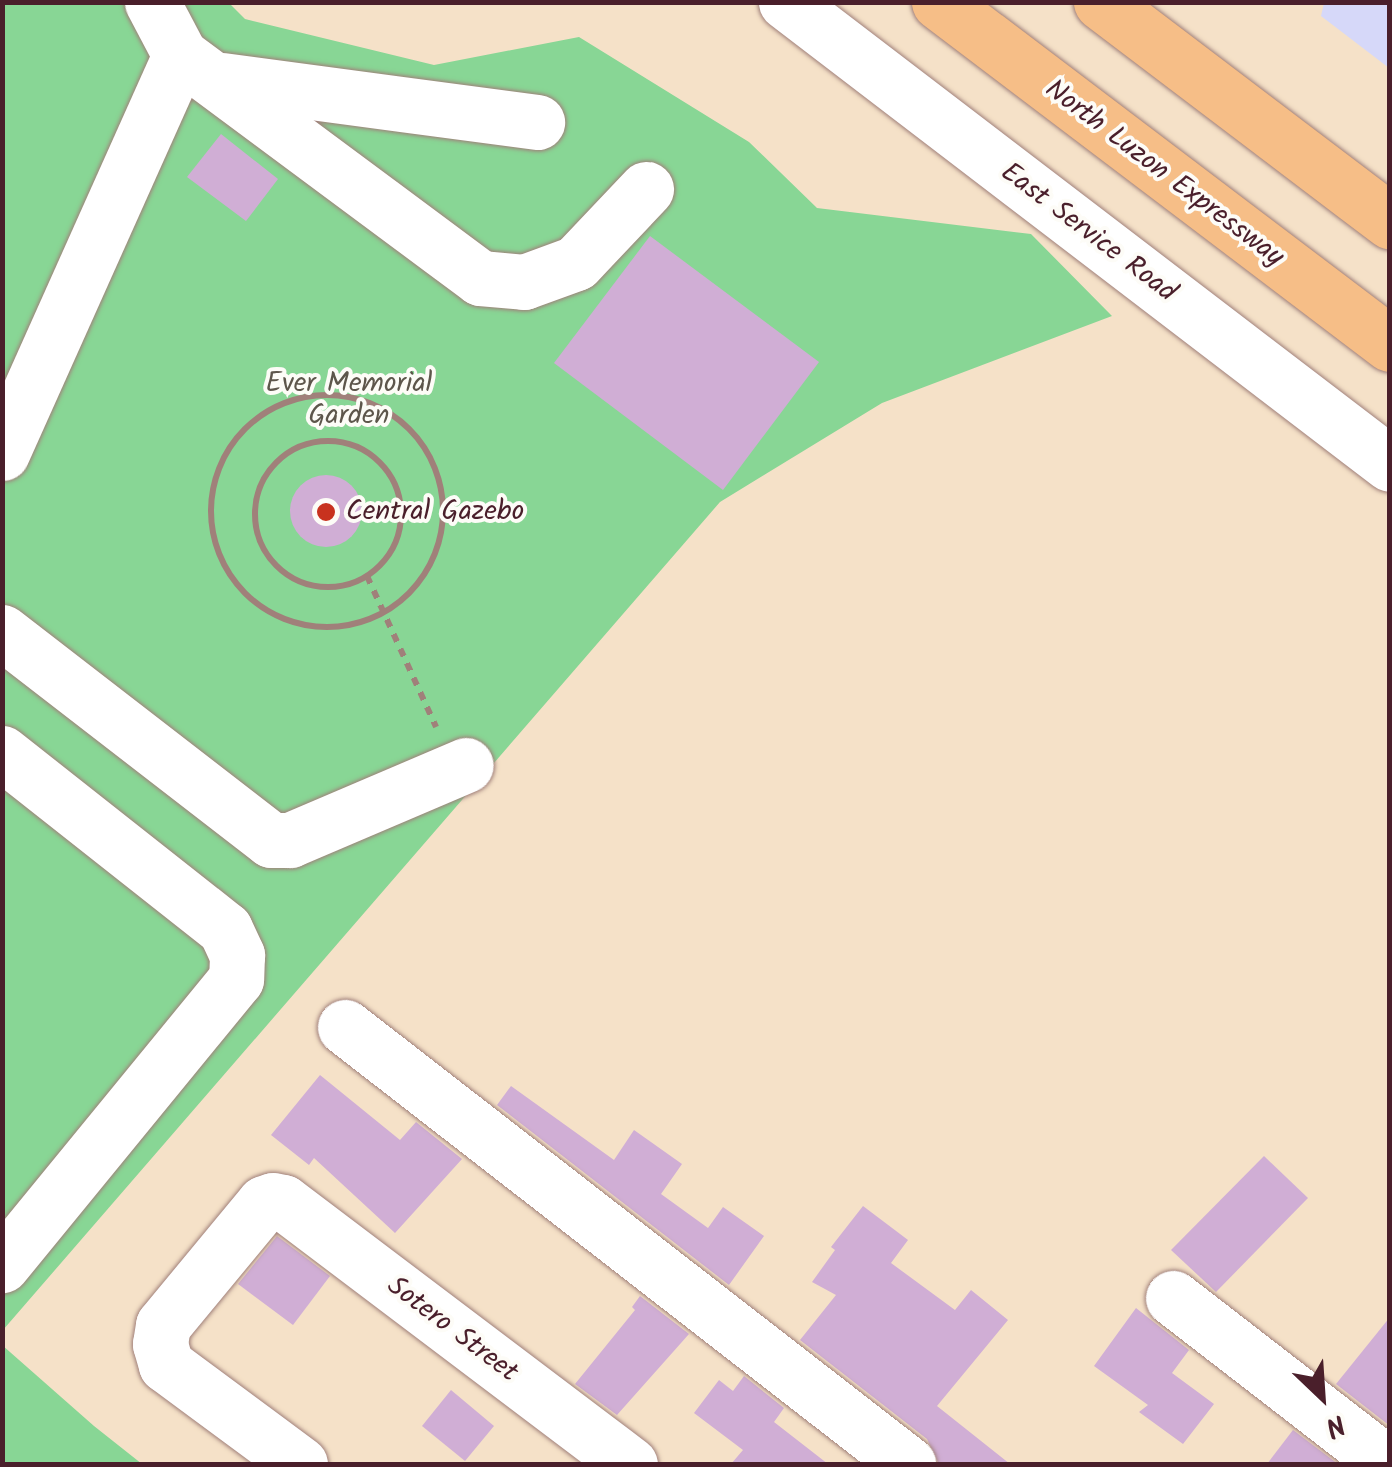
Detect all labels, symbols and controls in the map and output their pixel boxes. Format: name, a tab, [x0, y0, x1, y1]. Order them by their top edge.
street label: North Luzon Expressway	[1038, 73, 1290, 275]
street label: East Service Road	[994, 156, 1182, 310]
park label: Ever Memorial Garden	[266, 367, 432, 433]
place label: Central Gazebo	[346, 495, 524, 529]
marker: Central Gazebo	[315, 501, 337, 523]
street label: Sotero Street	[380, 1270, 524, 1390]
north arrow	[1272, 1347, 1372, 1447]
text: N	[1317, 1401, 1352, 1449]

